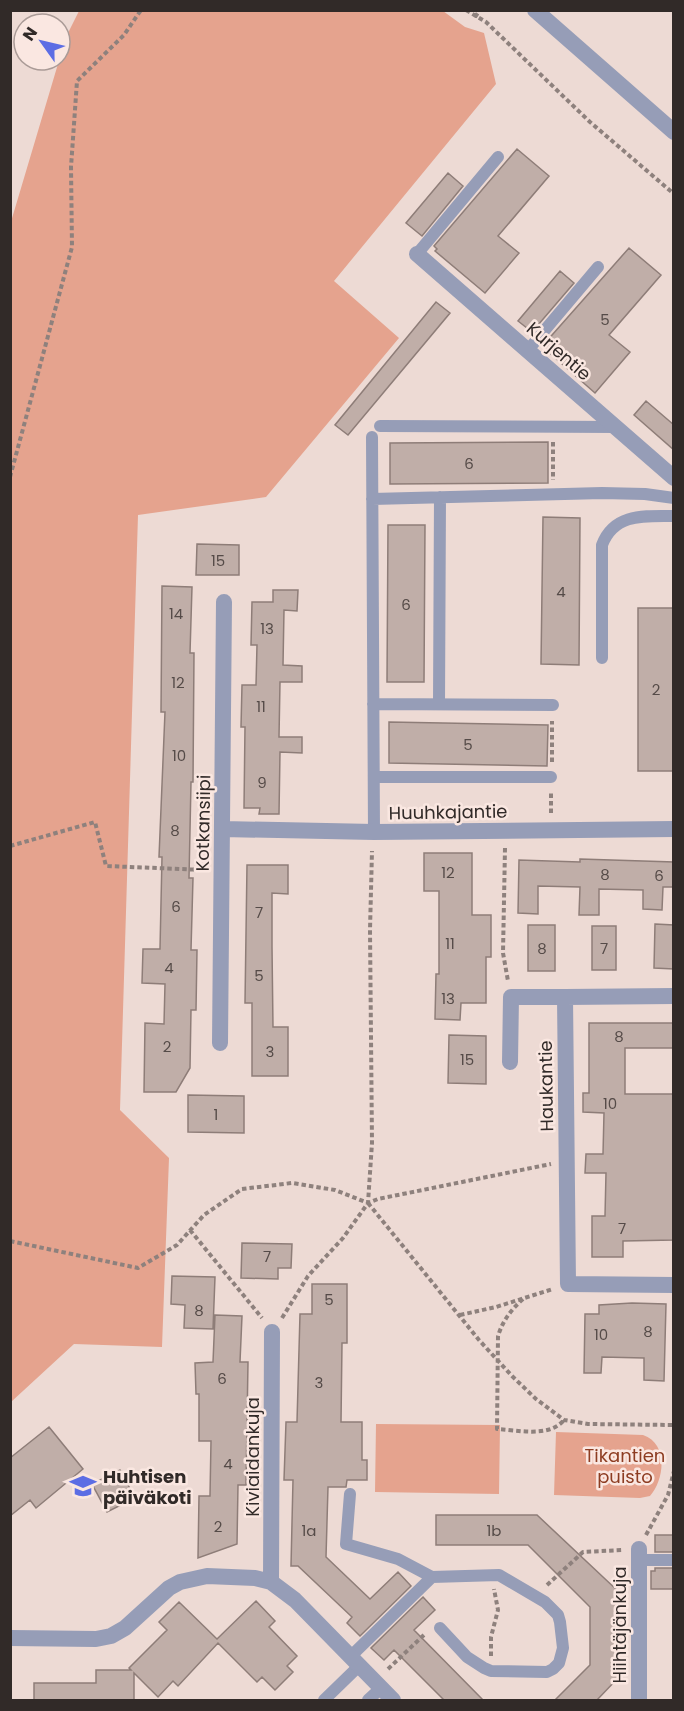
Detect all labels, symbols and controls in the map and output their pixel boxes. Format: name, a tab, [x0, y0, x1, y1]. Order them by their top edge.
north arrow	[12, 12, 72, 72]
text: N	[17, 22, 43, 45]
house number: 5	[600, 309, 610, 330]
street label: Kurjentie	[521, 316, 597, 386]
house number: 6	[464, 453, 474, 474]
house number: 15	[211, 550, 225, 571]
house number: 4	[556, 581, 566, 602]
house number: 6	[401, 594, 411, 615]
house number: 14	[169, 603, 183, 624]
house number: 13	[260, 618, 274, 639]
house number: 12	[171, 672, 185, 693]
house number: 2	[652, 679, 660, 700]
house number: 11	[256, 696, 266, 717]
house number: 5	[463, 734, 473, 755]
house number: 10	[172, 745, 186, 766]
house number: 9	[257, 772, 267, 793]
street label: Kotkansiipi	[190, 774, 216, 872]
street label: Huuhkajantie	[388, 798, 508, 826]
house number: 8	[170, 820, 180, 841]
house number: 12	[441, 862, 455, 883]
house number: 8	[600, 864, 610, 885]
house number: 6	[654, 865, 664, 886]
house number: 6	[171, 896, 181, 917]
house number: 7	[255, 902, 263, 923]
house number: 11	[445, 933, 455, 954]
house number: 8	[537, 938, 547, 959]
house number: 7	[600, 938, 608, 959]
house number: 4	[164, 957, 174, 978]
house number: 5	[254, 965, 264, 986]
house number: 13	[441, 988, 455, 1009]
house number: 8	[614, 1026, 624, 1047]
house number: 2	[163, 1036, 171, 1057]
street label: Haukantie	[533, 1040, 559, 1132]
house number: 3	[266, 1041, 274, 1062]
house number: 15	[460, 1049, 474, 1070]
house number: 10	[603, 1093, 617, 1114]
house number: 1	[214, 1104, 218, 1125]
house number: 7	[618, 1218, 626, 1239]
house number: 7	[263, 1246, 271, 1267]
house number: 5	[324, 1289, 334, 1310]
house number: 8	[194, 1300, 204, 1321]
house number: 8	[643, 1321, 653, 1342]
house number: 10	[594, 1324, 608, 1345]
house number: 6	[217, 1368, 227, 1389]
house number: 3	[315, 1372, 323, 1393]
street label: Kiviaidankuja	[240, 1397, 265, 1517]
park label: Tikantien puisto	[585, 1443, 665, 1489]
house number: 4	[223, 1453, 233, 1474]
place label: Huhtisen päiväkoti	[103, 1464, 191, 1510]
school or university icon: Huhtisen päiväkoti	[68, 1471, 98, 1501]
house number: 2	[214, 1516, 222, 1537]
house number: 1a	[302, 1520, 316, 1541]
house number: 1b	[487, 1520, 501, 1541]
street label: Hiihtäjänkuja	[607, 1566, 632, 1684]

